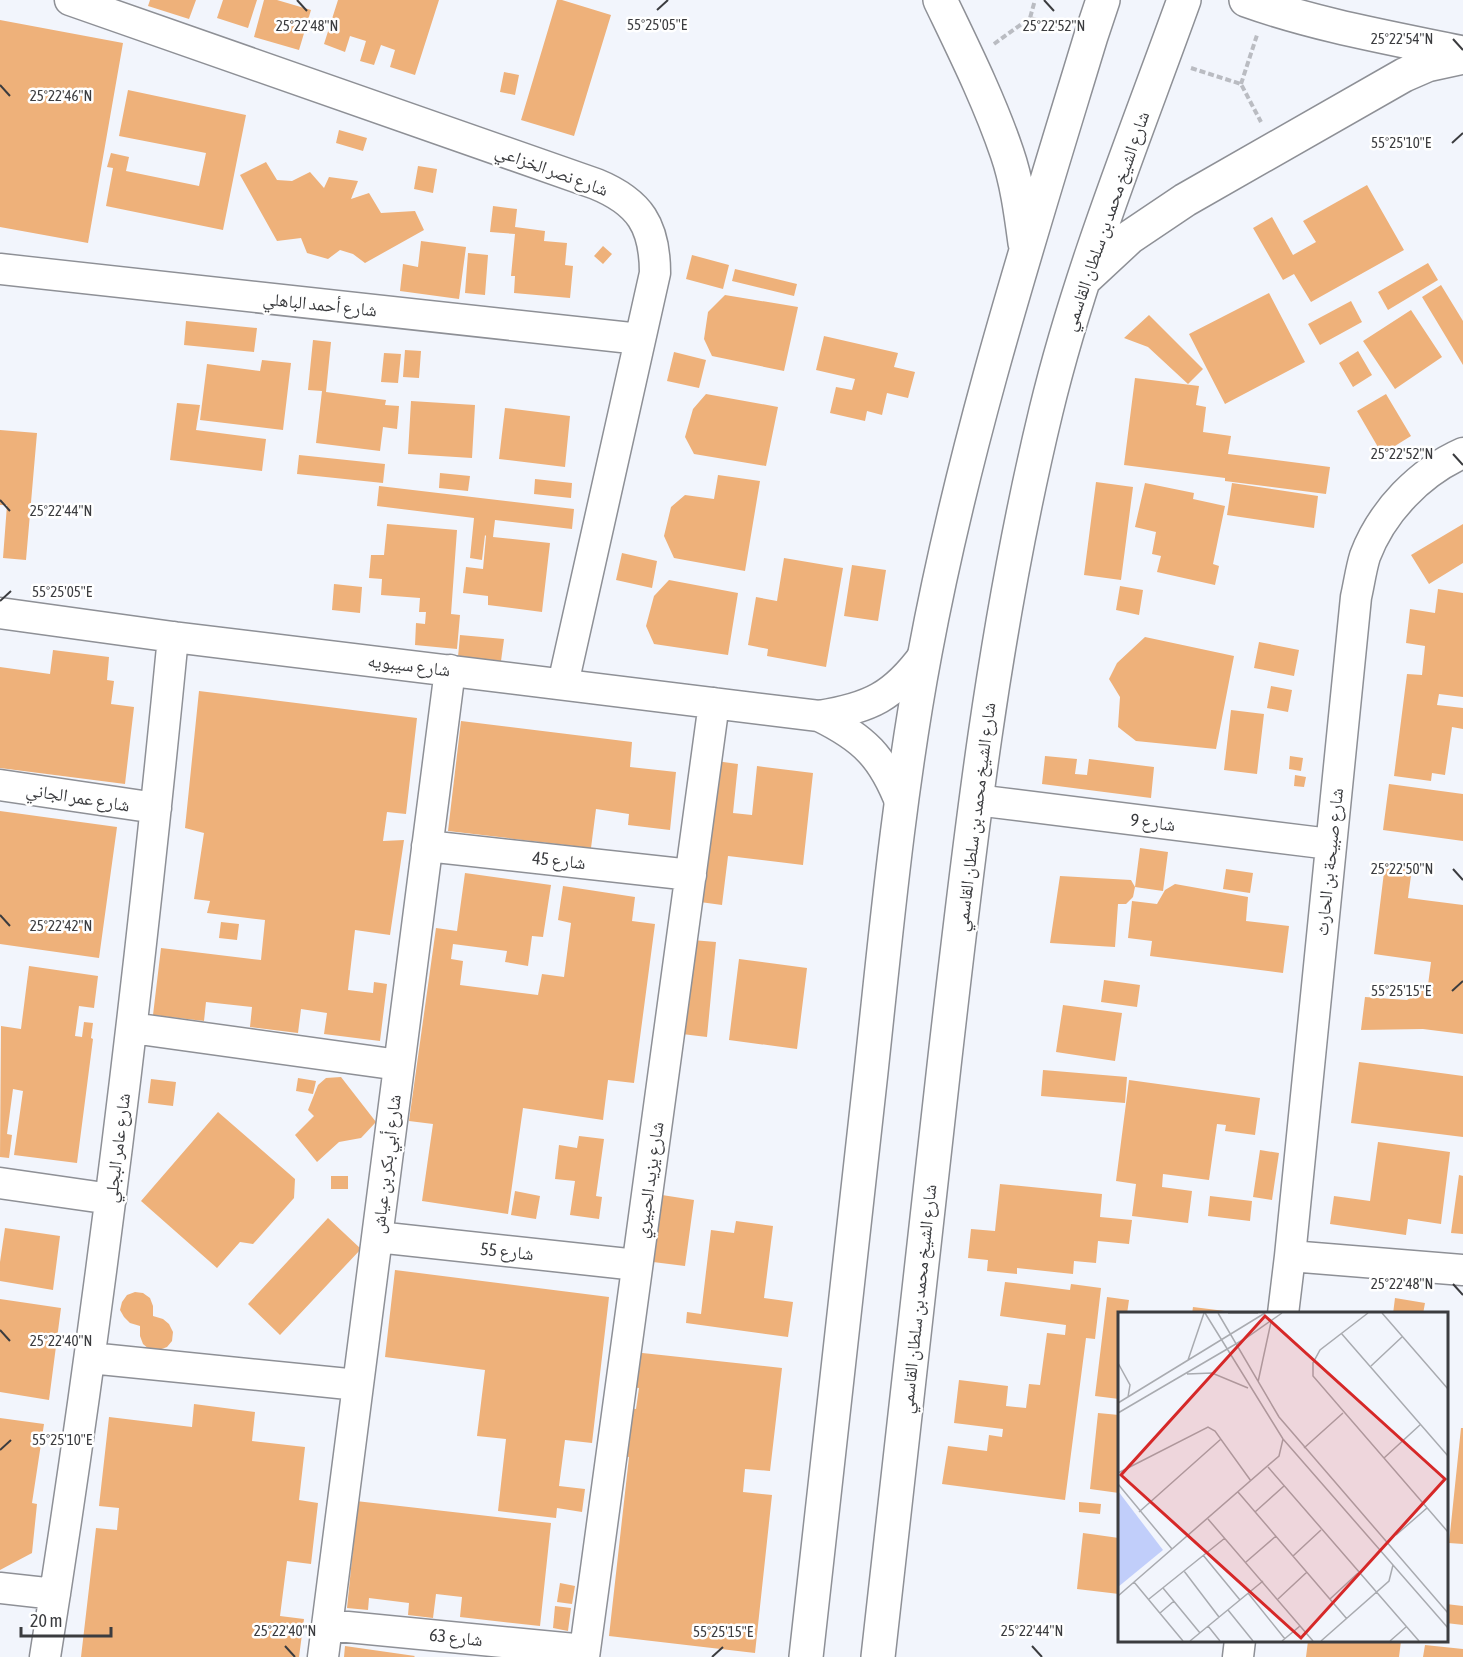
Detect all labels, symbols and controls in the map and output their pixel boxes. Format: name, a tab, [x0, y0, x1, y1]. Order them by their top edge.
text: 55°25'05"E	[627, 16, 688, 33]
text: 25°22'48"N	[276, 17, 338, 34]
text: 25°22'52"N	[1023, 17, 1085, 34]
text: 25°22'54"N	[1371, 30, 1433, 47]
text: 25°22'46"N	[30, 87, 92, 104]
street label: شارع الشيخ محمد بن سلطان القاسمي	[1059, 109, 1158, 335]
text: 55°25'10"E	[1371, 134, 1432, 151]
street label: شارع نصر الخزاعي	[491, 140, 611, 204]
street label: شارع أحمد الباهلي	[261, 288, 378, 325]
text: 25°22'52"N	[1371, 445, 1433, 462]
text: 25°22'44"N	[30, 502, 92, 519]
text: 55°25'05"E	[32, 583, 93, 600]
street label: شارع سيبويه	[366, 650, 451, 681]
street label: شارع الشيخ محمد بن سلطان القاسمي	[951, 701, 1004, 933]
street label: شارع عمر الجاني	[24, 778, 131, 820]
street label: شارع صبيحة بن الحارث	[1311, 787, 1348, 937]
street label: شارع 9	[1129, 809, 1177, 836]
street label: شارع 45	[531, 847, 587, 874]
text: 25°22'50"N	[1371, 860, 1433, 877]
text: 25°22'42"N	[30, 917, 92, 934]
text: 55°25'15"E	[1371, 982, 1432, 999]
street label: شارع عامر البجلي	[100, 1092, 139, 1205]
street label: شارع أبي بكر بن عياش	[367, 1093, 409, 1235]
street label: شارع يزيد الحبيري	[630, 1120, 672, 1240]
street label: شارع الشيخ محمد بن سلطان القاسمي	[896, 1183, 945, 1415]
street label: شارع 55	[479, 1238, 535, 1265]
text: 25°22'48"N	[1371, 1275, 1433, 1292]
inset map	[1118, 1312, 1448, 1642]
text: 25°22'40"N	[30, 1332, 92, 1349]
text: 55°25'10"E	[32, 1431, 93, 1448]
scale bar	[21, 1600, 111, 1638]
text: 20 m	[30, 1610, 62, 1631]
text: 25°22'40"N	[254, 1622, 316, 1639]
text: 25°22'44"N	[1001, 1622, 1063, 1639]
text: 55°25'15"E	[693, 1623, 754, 1640]
street label: شارع 63	[428, 1624, 484, 1651]

